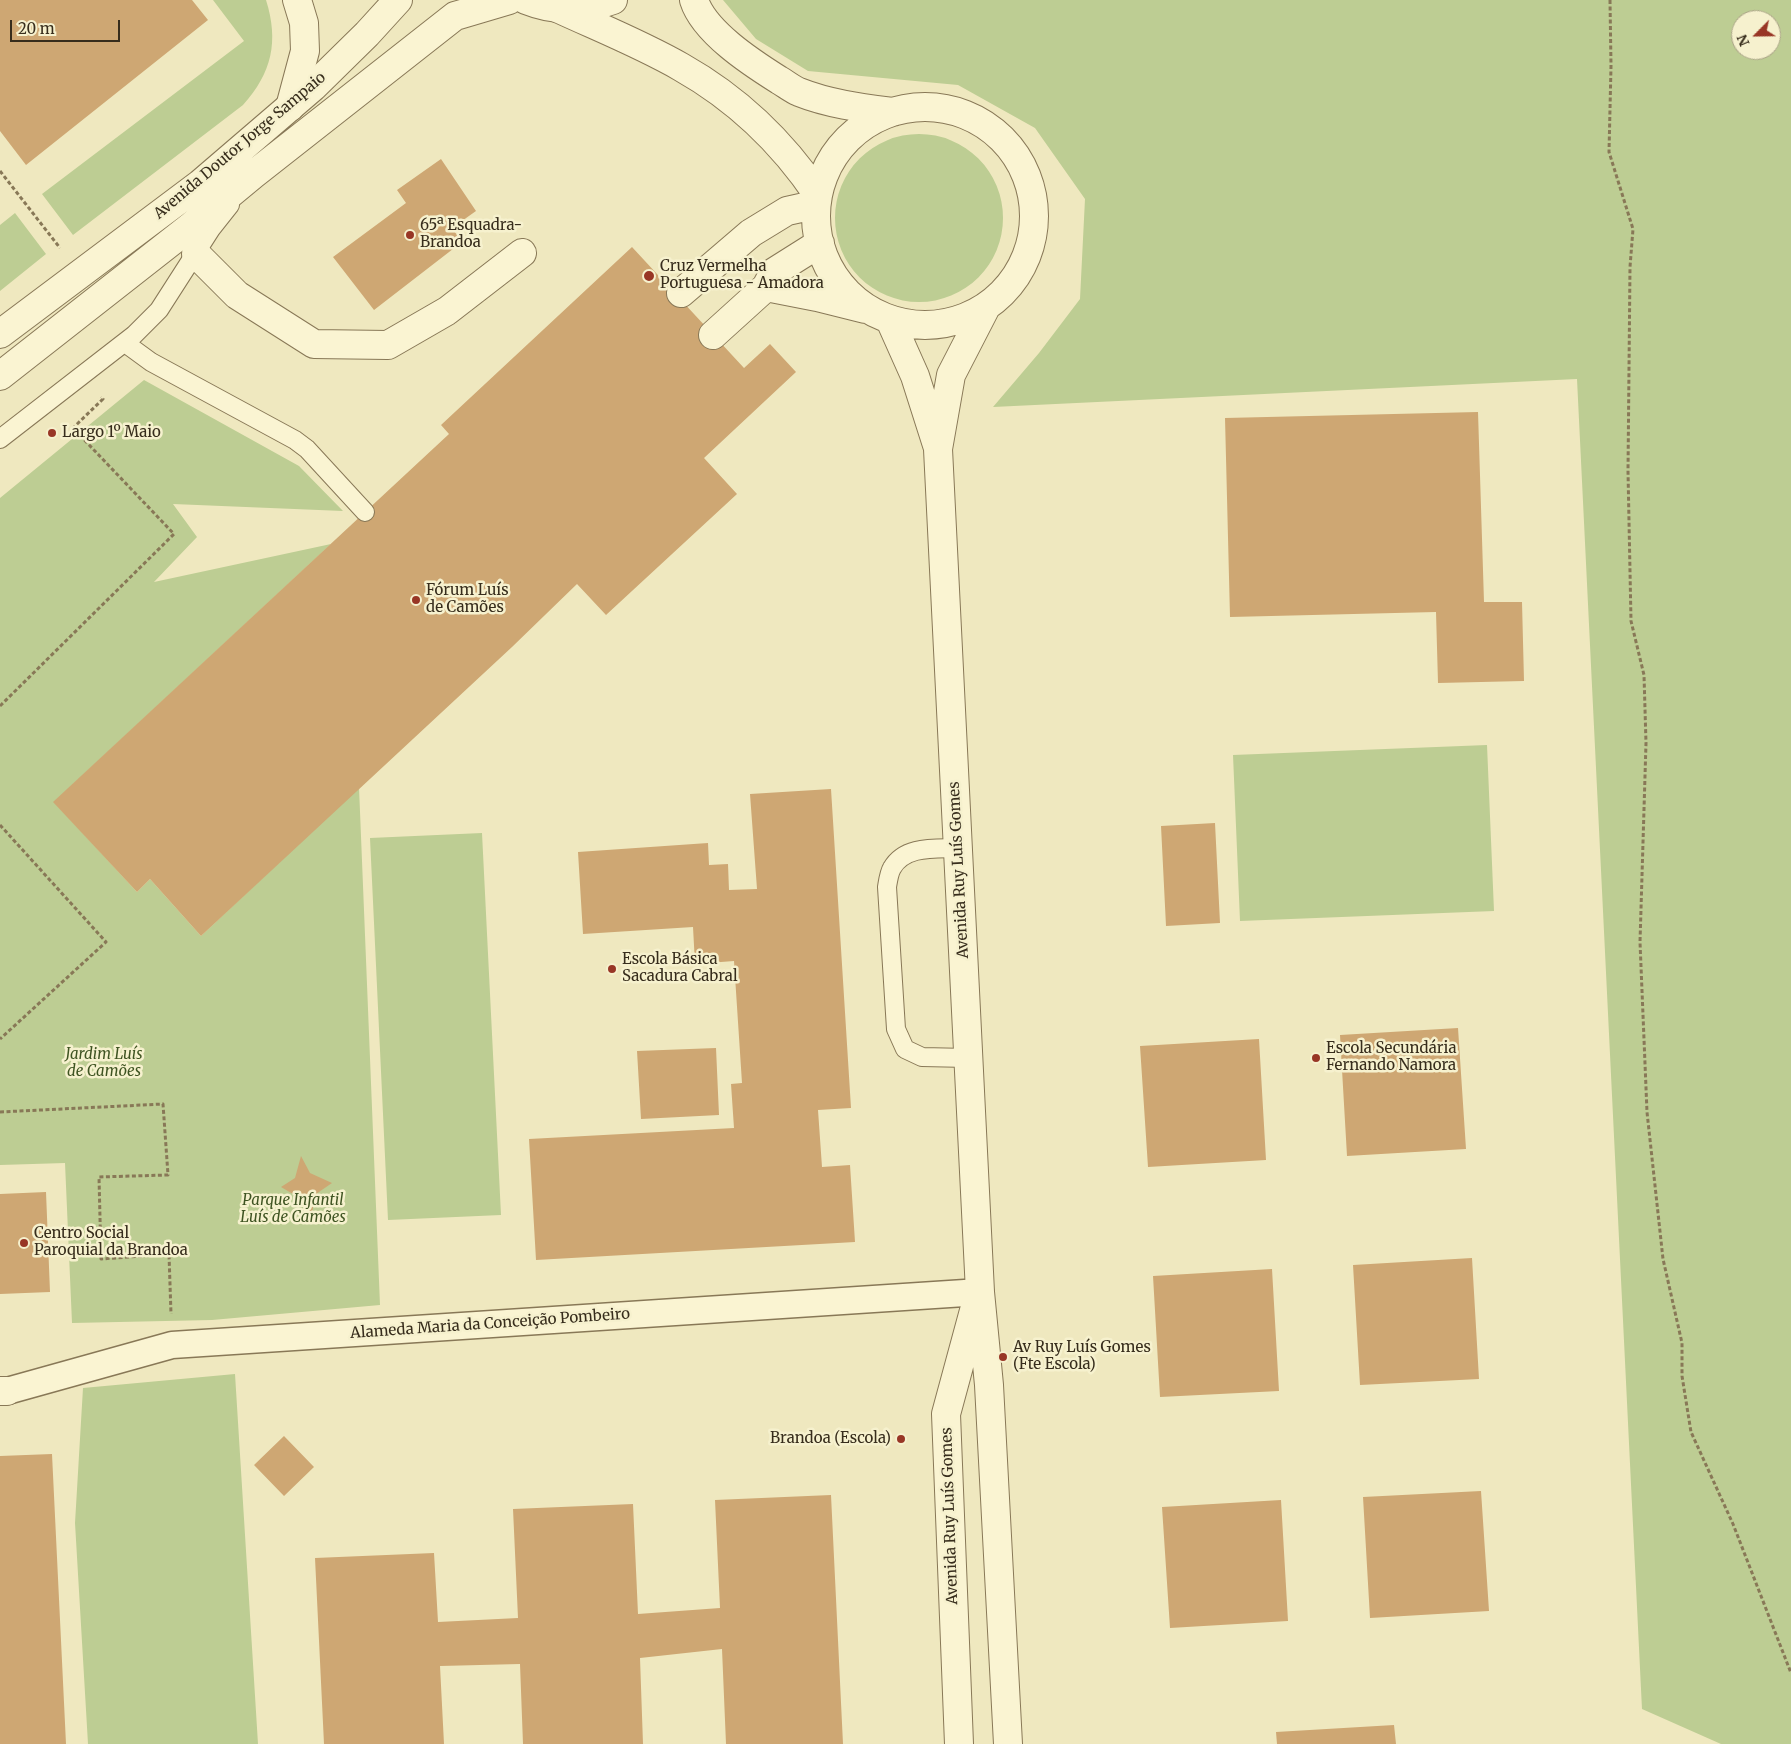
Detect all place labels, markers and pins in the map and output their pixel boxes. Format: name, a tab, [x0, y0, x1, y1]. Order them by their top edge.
place label: 65ª Esquadra- Brandoa	[420, 217, 522, 252]
marker: 65ª Esquadra- Brandoa	[404, 229, 416, 241]
place label: Cruz Vermelha Portuguesa - Amadora	[660, 258, 824, 293]
marker: Cruz Vermelha Portuguesa - Amadora	[642, 269, 656, 283]
place label: Largo 1º Maio	[62, 424, 161, 442]
marker: Largo 1º Maio	[46, 427, 58, 439]
place label: Fórum Luís de Camões	[426, 582, 508, 617]
marker: Fórum Luís de Camões	[410, 594, 422, 606]
place label: Escola Básica Sacadura Cabral	[622, 951, 738, 986]
marker: Escola Básica Sacadura Cabral	[606, 963, 618, 975]
place label: Escola Secundária Fernando Namora	[1326, 1040, 1456, 1075]
marker: Escola Secundária Fernando Namora	[1310, 1052, 1322, 1064]
place label: Centro Social Paroquial da Brandoa	[34, 1225, 188, 1260]
marker: Centro Social Paroquial da Brandoa	[18, 1237, 30, 1249]
place label: Av Ruy Luís Gomes (Fte Escola)	[1013, 1339, 1151, 1374]
marker: Av Ruy Luís Gomes (Fte Escola)	[997, 1351, 1009, 1363]
place label: Brandoa (Escola)	[770, 1430, 891, 1448]
marker: Brandoa (Escola)	[895, 1433, 907, 1445]

